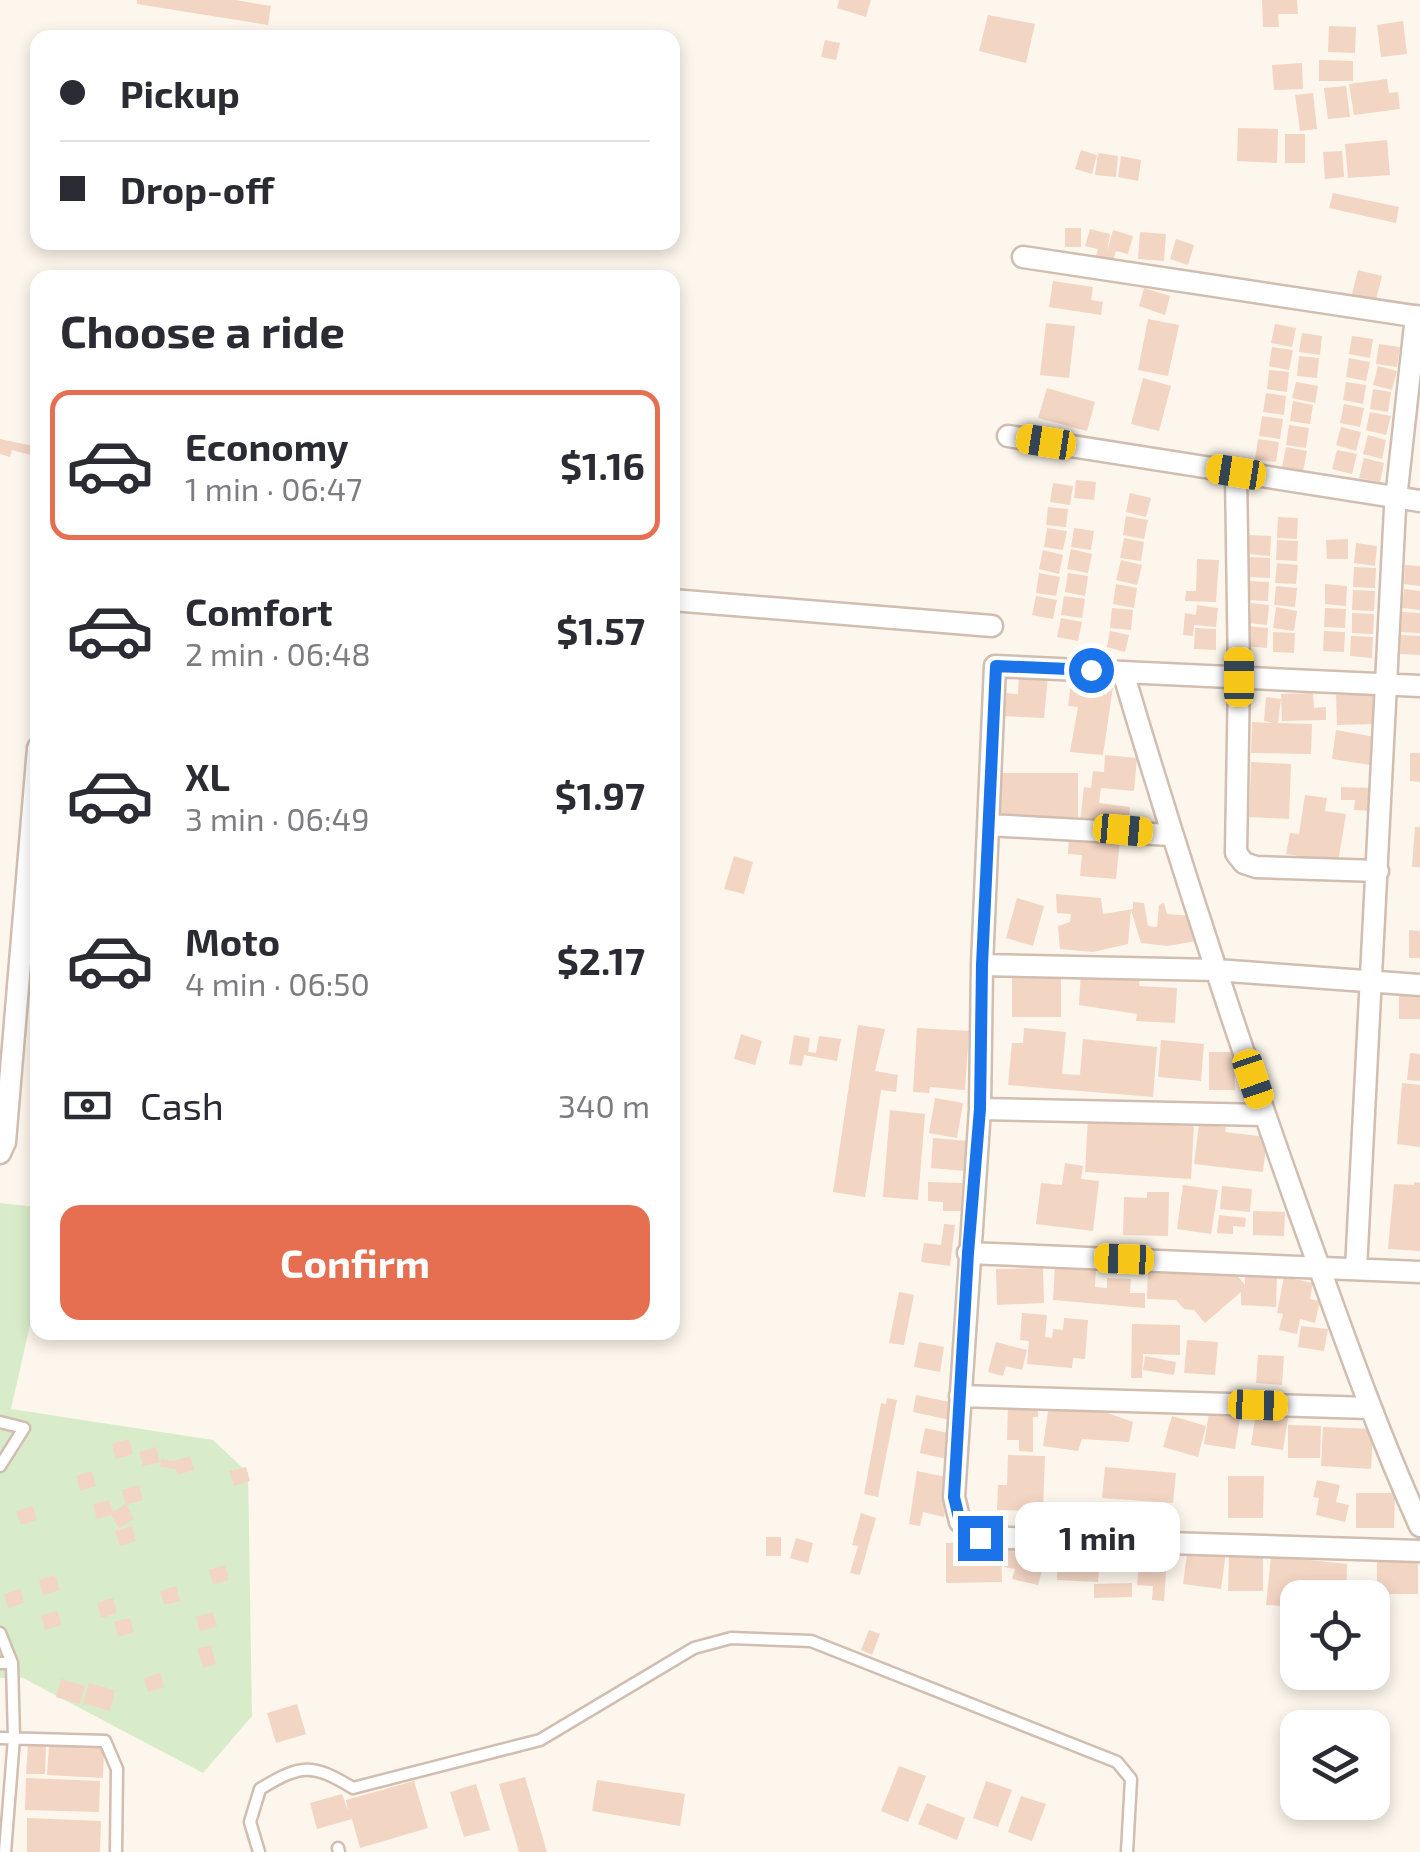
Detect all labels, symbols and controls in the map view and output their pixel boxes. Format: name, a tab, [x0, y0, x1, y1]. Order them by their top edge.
text: Pickup	[120, 70, 240, 116]
text: Drop-off	[120, 166, 274, 212]
text: Choose a ride	[60, 303, 345, 357]
icon: car	[65, 420, 155, 510]
car	[1014, 422, 1078, 462]
text: Economy	[185, 423, 349, 469]
text: $1.16	[560, 442, 645, 488]
car	[1204, 452, 1268, 492]
text: 1 min · 06:47	[185, 469, 362, 507]
icon: car	[65, 585, 155, 675]
text: Comfort	[185, 588, 333, 634]
text: $1.57	[556, 607, 645, 653]
text: 2 min · 06:48	[185, 634, 371, 672]
car	[1224, 647, 1254, 707]
route start	[1069, 648, 1114, 693]
icon: car	[65, 750, 155, 840]
text: XL	[185, 753, 230, 799]
text: $1.97	[555, 772, 645, 818]
text: 3 min · 06:49	[185, 799, 369, 837]
car	[1092, 812, 1154, 848]
icon: car	[65, 915, 155, 1005]
text: Moto	[185, 918, 280, 964]
text: $2.17	[557, 937, 645, 983]
text: 4 min · 06:50	[185, 964, 370, 1002]
car	[1229, 1046, 1277, 1112]
icon: cash	[60, 1078, 115, 1133]
text: Cash	[140, 1082, 224, 1128]
text: 340 m	[558, 1086, 650, 1124]
button: Confirm	[60, 1205, 650, 1320]
car	[1093, 1243, 1155, 1275]
car	[1227, 1389, 1289, 1421]
callout: 1 min	[1015, 1503, 1180, 1573]
route end	[958, 1516, 1003, 1561]
text: 1 min	[1059, 1518, 1136, 1556]
map controls	[1280, 1580, 1390, 1820]
button: locate	[1280, 1580, 1390, 1690]
button: layers	[1280, 1710, 1390, 1820]

